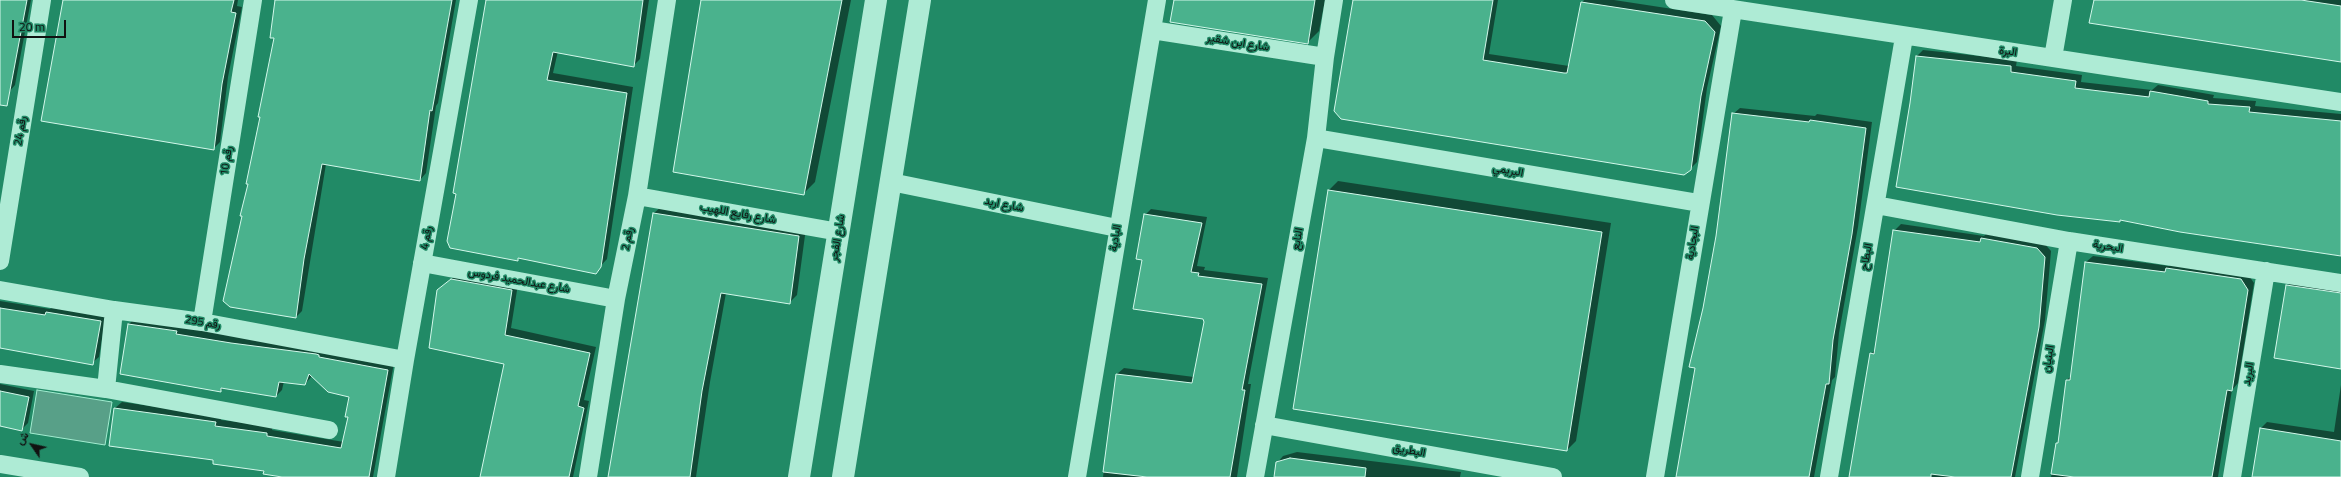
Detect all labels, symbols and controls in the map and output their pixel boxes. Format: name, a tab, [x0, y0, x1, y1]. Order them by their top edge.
scale bar	[14, 12, 68, 38]
text: 20 m	[19, 17, 45, 36]
street label: شارع ابن شقير	[1206, 32, 1270, 54]
street label: البرة	[1998, 44, 2018, 60]
street label: رقم 24	[12, 115, 30, 147]
street label: رقم 10	[218, 145, 236, 177]
street label: البريمي	[1492, 162, 1524, 180]
street label: شارع اربد	[983, 195, 1025, 215]
street label: شارع رفايع اللهيب	[699, 201, 777, 227]
street label: شارع الفجر	[828, 214, 848, 262]
street label: البادية	[1107, 224, 1125, 252]
street label: رقم 4	[418, 225, 436, 251]
street label: البجادية	[1684, 225, 1702, 261]
street label: رقم 2	[619, 226, 637, 252]
street label: النابع	[1290, 227, 1306, 251]
street label: البحرية	[2092, 238, 2124, 256]
street label: البطاح	[1858, 242, 1876, 272]
street label: شارع عبدالحميد فردوس	[467, 266, 571, 296]
street label: رقم 295	[184, 314, 222, 332]
street label: البنيان	[2040, 344, 2058, 374]
street label: البريد	[2241, 362, 2257, 386]
north arrow	[12, 425, 52, 465]
text: ش	[12, 428, 32, 448]
street label: البطريق	[1392, 442, 1426, 460]

